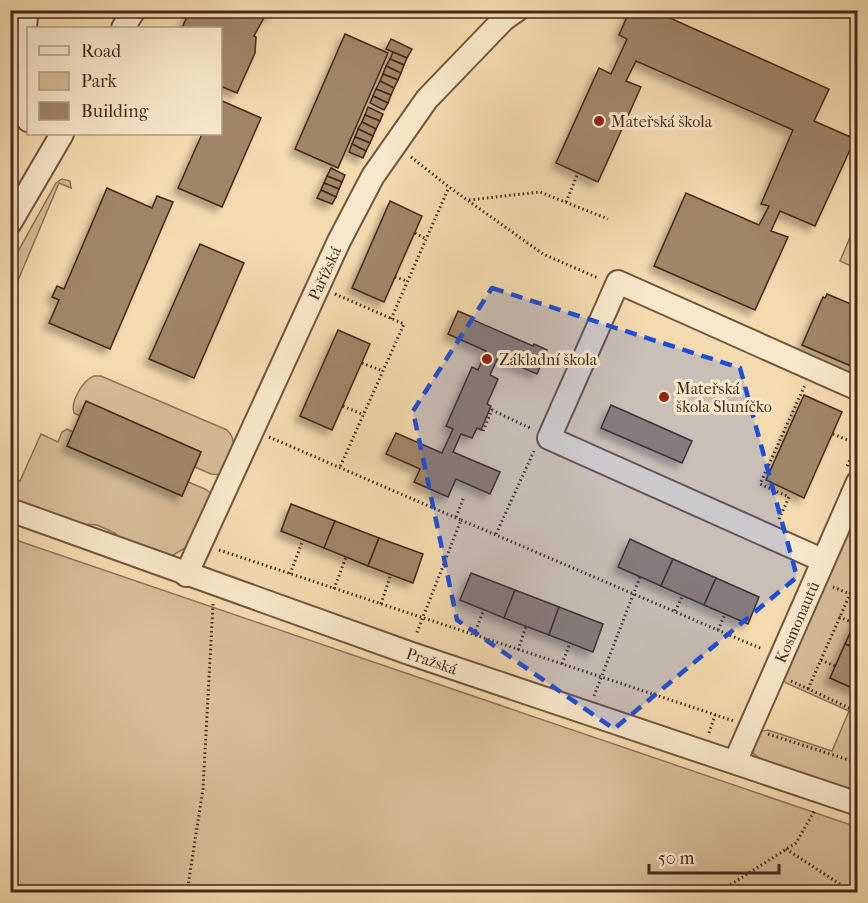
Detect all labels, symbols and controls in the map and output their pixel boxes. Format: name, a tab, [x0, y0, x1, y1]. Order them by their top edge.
legend	[27, 27, 222, 135]
text: Road	[81, 41, 121, 62]
text: Park	[81, 71, 118, 92]
text: Building	[81, 101, 149, 122]
place label: Mateřská škola	[611, 112, 713, 131]
marker: Mateřská škola	[592, 114, 606, 128]
street label: Pařížská	[304, 243, 345, 303]
place label: Základní škola	[499, 350, 598, 369]
marker: Základní škola	[480, 352, 494, 366]
place label: Mateřská škola Sluníčko	[676, 379, 772, 416]
marker: Mateřská škola Sluníčko	[657, 390, 671, 404]
street label: Kosmonautů	[771, 578, 823, 666]
street label: Pražská	[404, 644, 460, 679]
scale bar	[649, 837, 780, 875]
text: 50 m	[658, 848, 695, 869]

